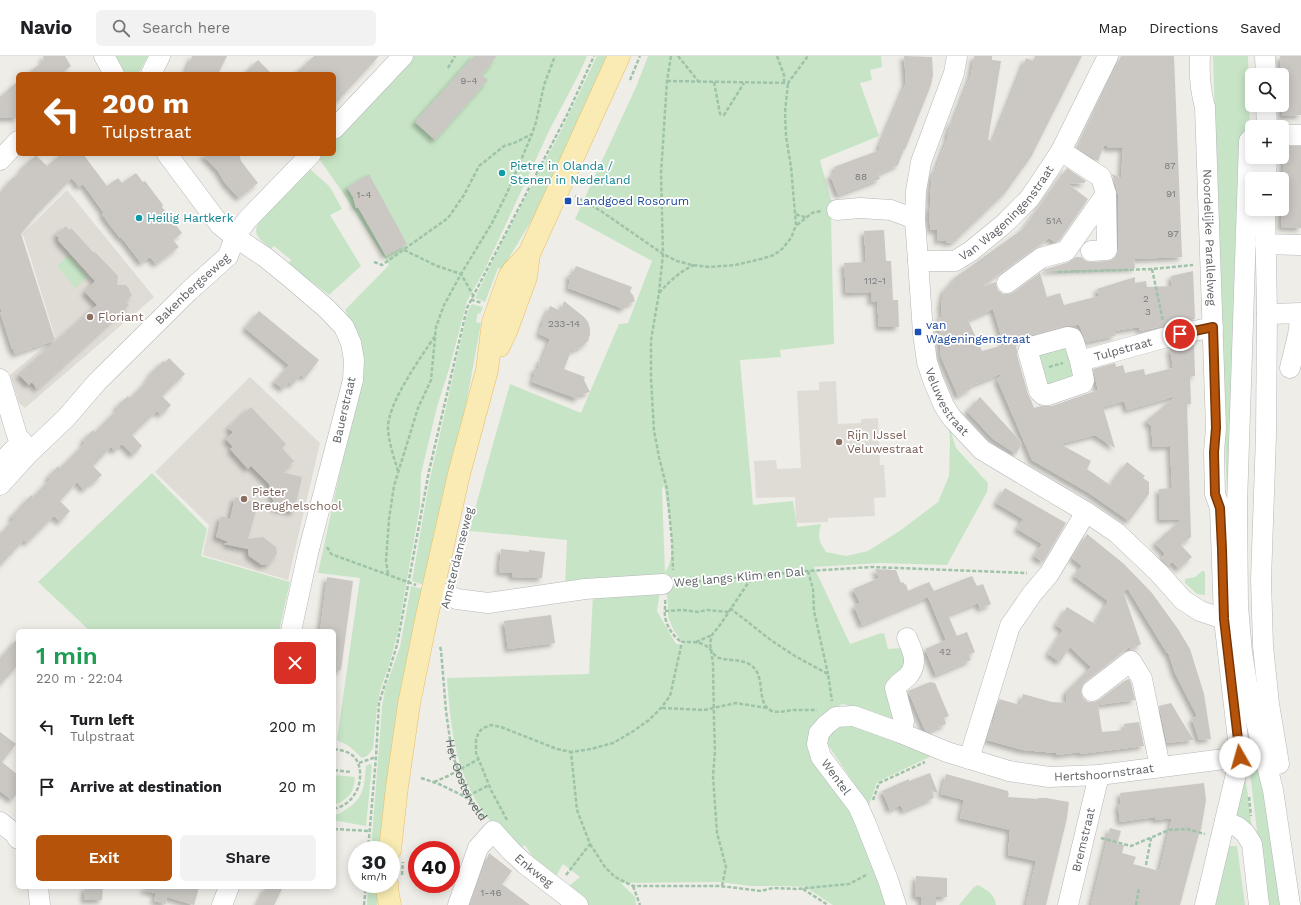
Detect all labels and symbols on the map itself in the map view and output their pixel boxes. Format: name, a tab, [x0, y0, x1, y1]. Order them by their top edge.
house number: 9-4	[460, 75, 478, 86]
place label: Pietre in Olanda / Stenen in Nederland	[510, 159, 631, 187]
house number: 87	[1164, 160, 1176, 171]
street label: Van Wageningenstraat	[957, 163, 1057, 264]
marker: Pietre in Olanda / Stenen in Nederland	[497, 168, 507, 178]
street label: Noordelijke Parallelweg	[1200, 169, 1219, 307]
house number: 88	[855, 171, 867, 182]
house number: 91	[1166, 188, 1176, 199]
house number: 1-4	[356, 189, 372, 200]
place label: Landgoed Rosorum	[576, 194, 689, 208]
marker: Landgoed Rosorum	[563, 196, 573, 206]
place label: Heilig Hartkerk	[147, 211, 234, 225]
marker: Heilig Hartkerk	[134, 213, 144, 223]
house number: 51A	[1046, 215, 1063, 226]
house number: 97	[1167, 228, 1179, 239]
street label: Bakenbergseweg	[152, 250, 233, 327]
house number: 112-1	[864, 275, 886, 286]
house number: 2	[1143, 293, 1149, 304]
house number: 3	[1145, 306, 1151, 317]
place label: Floriant	[98, 310, 143, 324]
marker: Floriant	[85, 312, 95, 322]
pin	[1163, 317, 1197, 351]
house number: 233-14	[548, 318, 580, 329]
place label: van Wageningenstraat	[926, 318, 1030, 346]
marker: van Wageningenstraat	[913, 327, 923, 337]
street label: Tulpstraat	[1092, 334, 1154, 364]
street label: Veluwestraat	[922, 366, 972, 438]
street label: Bauerstraat	[330, 375, 358, 445]
place label: Rijn IJssel Veluwestraat	[847, 428, 923, 456]
marker: Rijn IJssel Veluwestraat	[834, 437, 844, 447]
place label: Pieter Breughelschool	[252, 485, 342, 513]
marker: Pieter Breughelschool	[239, 494, 249, 504]
street label: Amsterdamseweg	[438, 505, 477, 610]
street label: Weg langs Klim en Dal	[673, 564, 805, 590]
house number: 42	[939, 646, 951, 657]
position arrow	[1219, 736, 1261, 778]
street label: Het Oosterveld	[443, 738, 490, 823]
street label: Wentel	[818, 756, 854, 798]
street label: Hertshoornstraat	[1054, 761, 1155, 784]
street label: Bremstraat	[1069, 806, 1098, 873]
speed limit sign: 40	[408, 841, 460, 893]
street label: Enkweg	[512, 851, 556, 890]
house number: 1-46	[480, 887, 502, 898]

